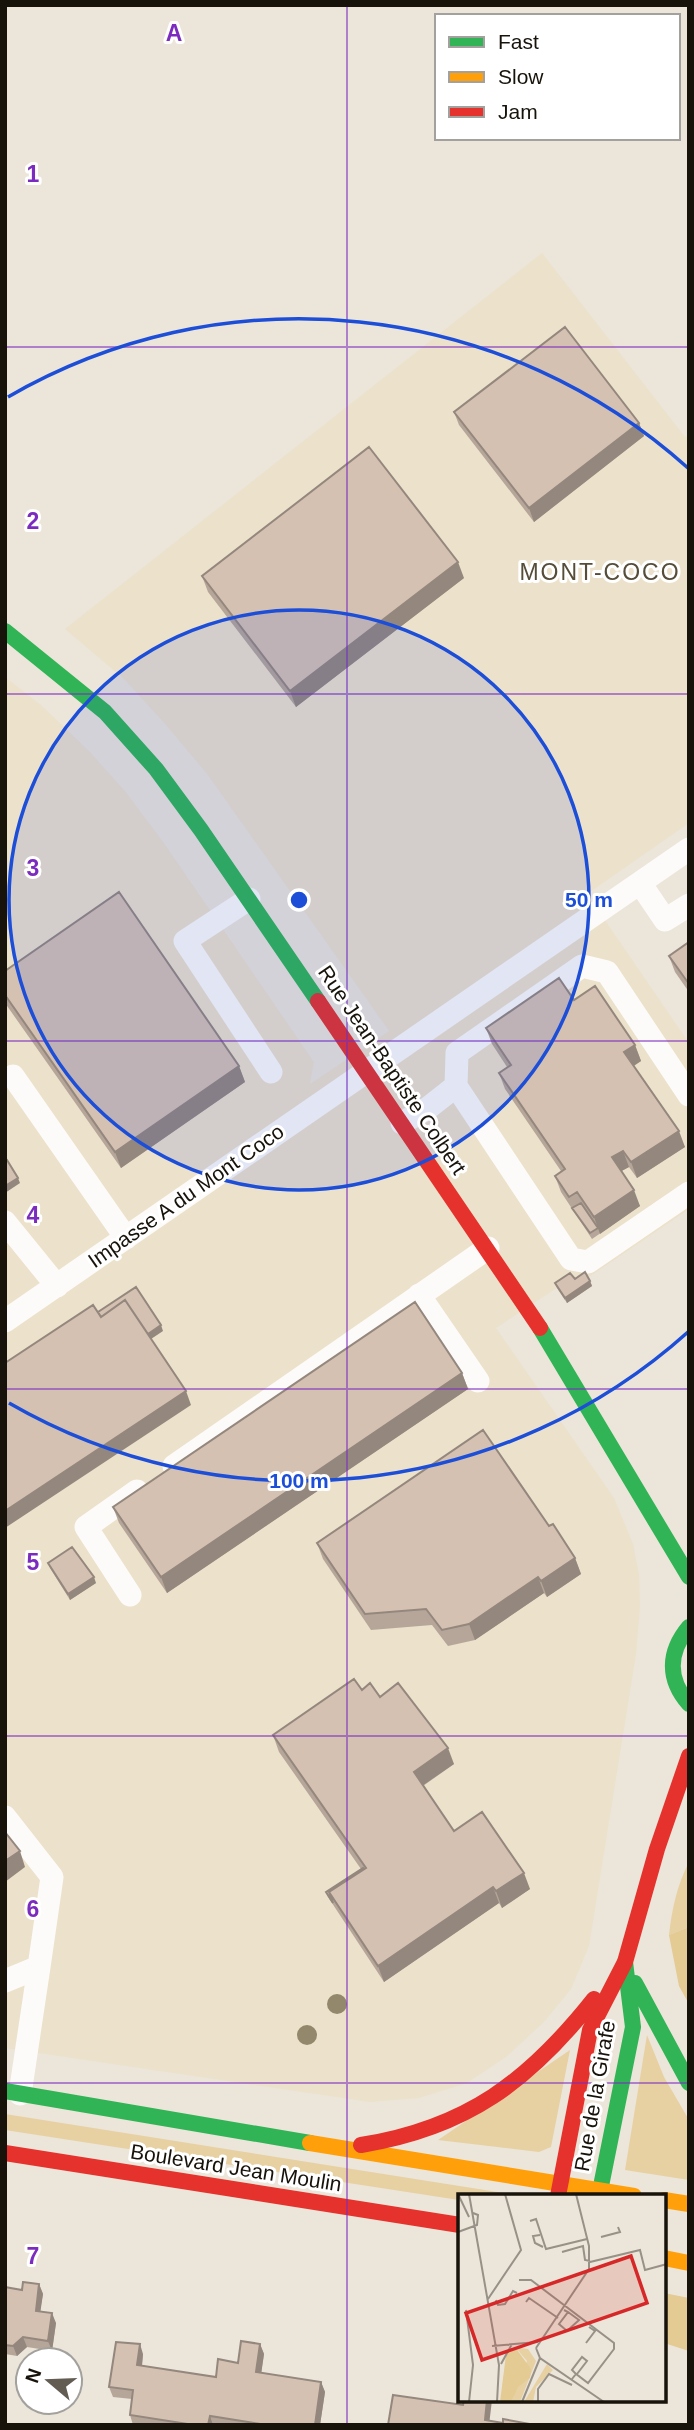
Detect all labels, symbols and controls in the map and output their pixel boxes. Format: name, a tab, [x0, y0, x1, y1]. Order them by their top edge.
legend	[435, 14, 680, 140]
text: A	[166, 20, 182, 46]
text: Fast	[498, 30, 539, 53]
text: Slow	[498, 65, 544, 88]
text: Jam	[498, 100, 538, 123]
text: 1	[27, 161, 40, 187]
text: 2	[27, 508, 39, 534]
district label: MONT-COCO	[519, 559, 681, 585]
text: 3	[27, 855, 39, 881]
centre of rings	[287, 888, 311, 912]
text: 50 m	[565, 888, 613, 911]
street label: Rue Jean-Baptiste Colbert	[314, 961, 471, 1178]
street label: Impasse A du Mont Coco	[83, 1119, 288, 1272]
text: 4	[27, 1202, 40, 1228]
text: 100 m	[269, 1469, 329, 1492]
text: 5	[27, 1549, 40, 1575]
text: 6	[27, 1896, 39, 1922]
street label: Rue de la Girafe	[570, 2019, 619, 2173]
street label: Boulevard Jean Moulin	[129, 2139, 343, 2196]
inset map	[458, 2194, 666, 2402]
text: 7	[27, 2243, 39, 2269]
north arrow	[14, 2346, 84, 2416]
text: N	[21, 2366, 46, 2386]

